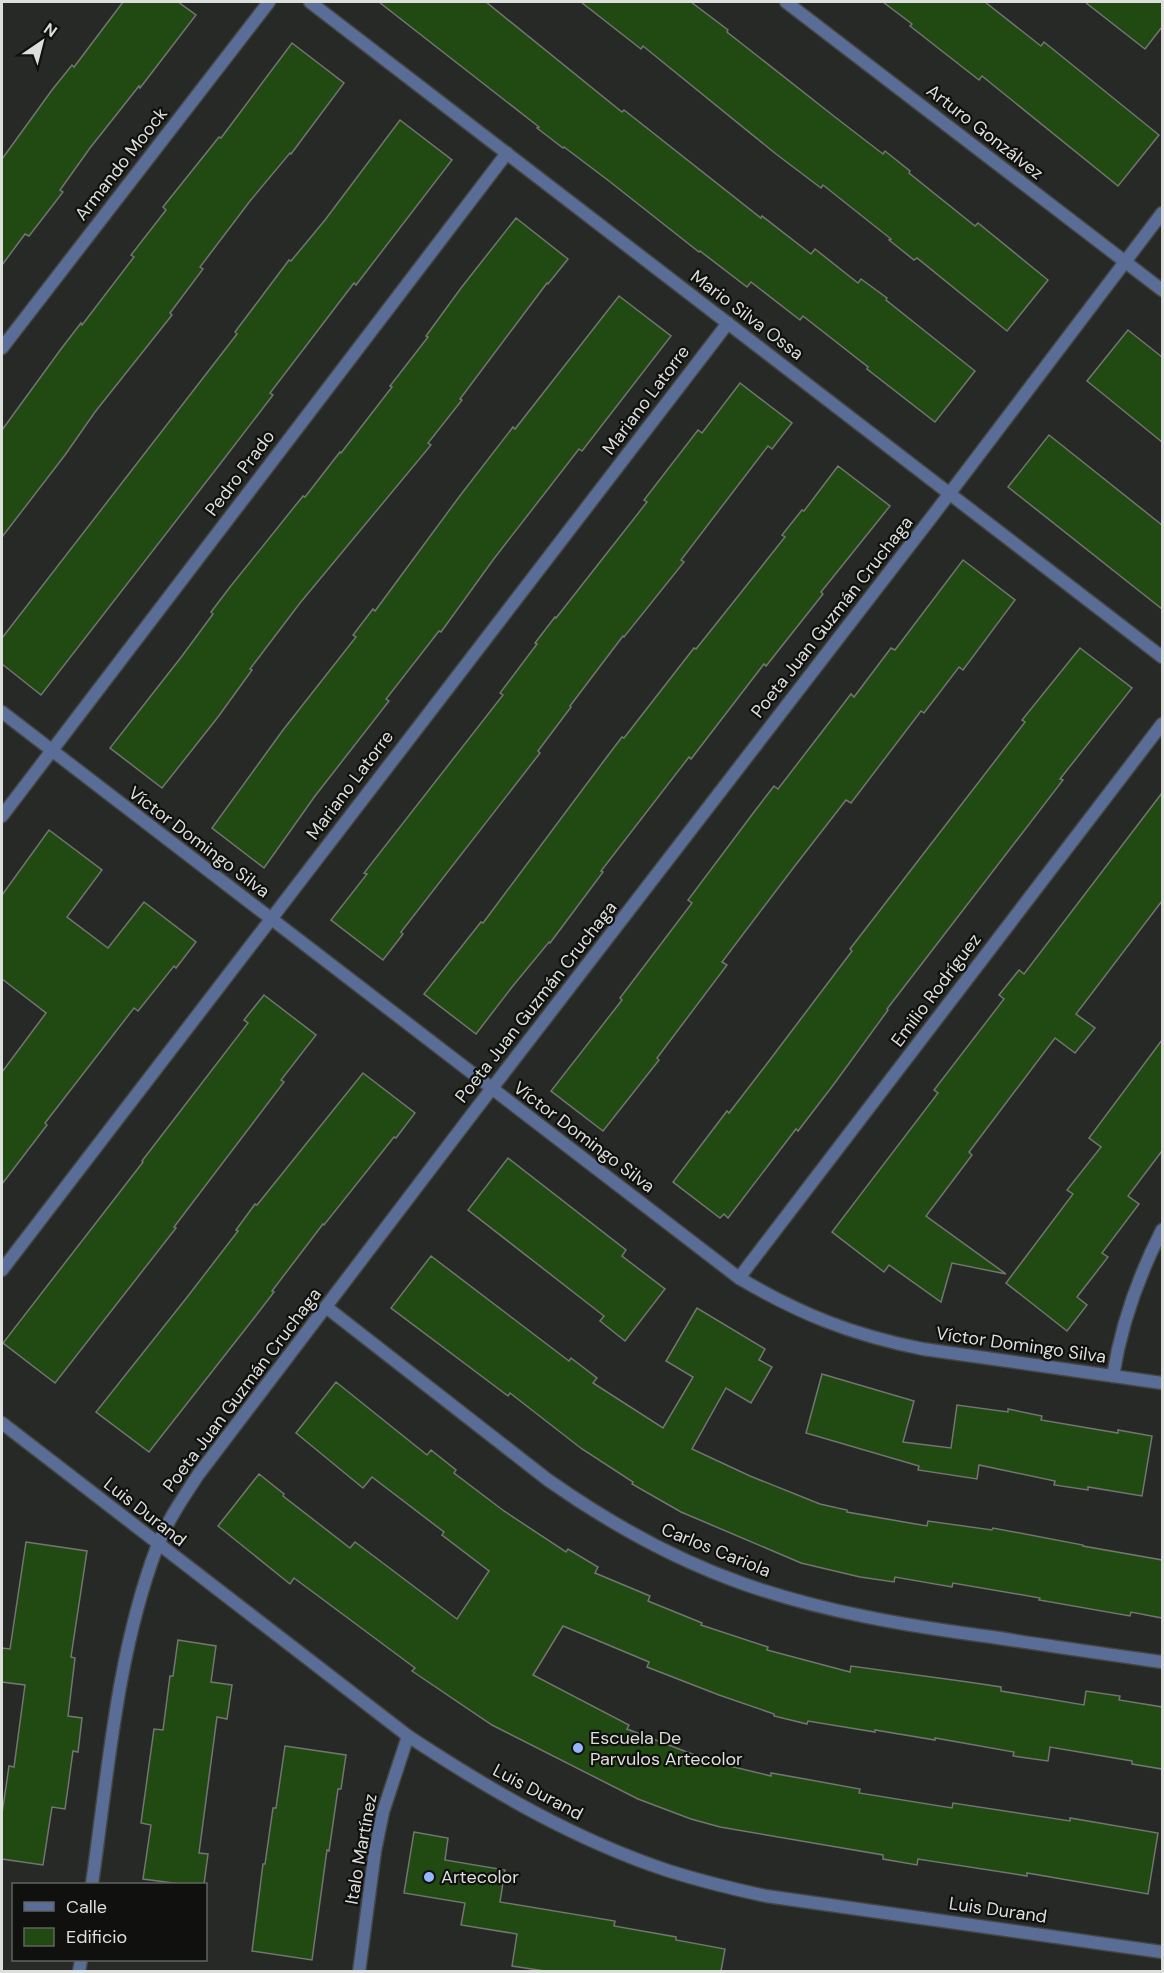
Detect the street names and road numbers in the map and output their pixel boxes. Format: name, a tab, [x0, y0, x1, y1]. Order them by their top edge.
street label: Arturo Gonzálvez	[922, 79, 1048, 185]
street label: Armando Moock	[69, 102, 173, 226]
street label: Mario Silva Ossa	[686, 265, 808, 365]
street label: Mariano Latorre	[597, 340, 695, 460]
street label: Pedro Prado	[200, 425, 280, 521]
street label: Poeta Juan Guzmán Cruchaga	[746, 511, 918, 723]
street label: Mariano Latorre	[301, 725, 399, 845]
street label: Víctor Domingo Silva	[123, 781, 275, 903]
street label: Poeta Juan Guzmán Cruchaga	[450, 896, 622, 1108]
street label: Emilio Rodríguez	[886, 928, 986, 1052]
street label: Víctor Domingo Silva	[508, 1076, 660, 1198]
street label: Poeta Juan Guzmán Cruchaga	[157, 1283, 327, 1497]
street label: Víctor Domingo Silva	[934, 1321, 1108, 1369]
street label: Luis Durand	[99, 1472, 191, 1552]
street label: Carlos Cariola	[658, 1517, 774, 1583]
street label: Luis Durand	[489, 1758, 587, 1826]
street label: Italo Martínez	[339, 1792, 383, 1906]
street label: Luis Durand	[947, 1891, 1049, 1929]

